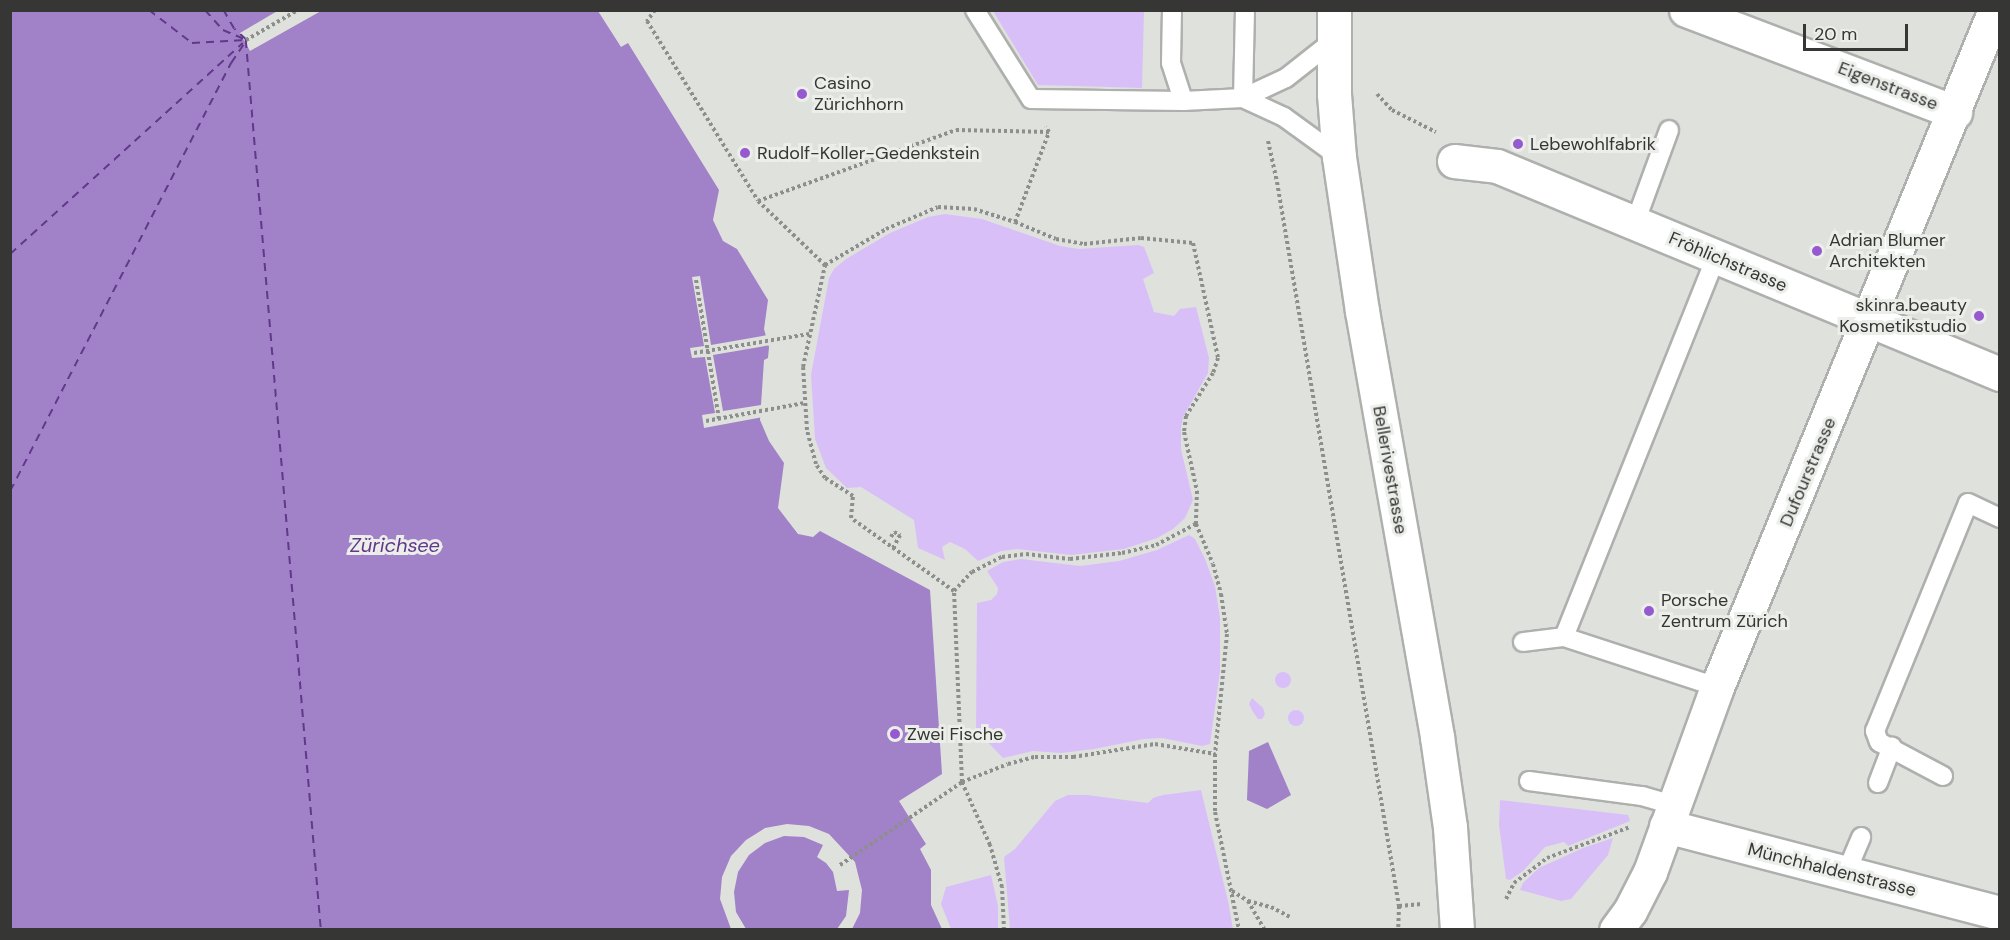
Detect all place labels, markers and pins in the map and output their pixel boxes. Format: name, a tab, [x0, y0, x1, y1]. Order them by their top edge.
place label: Casino Zürichhorn	[814, 73, 904, 116]
marker: Casino Zürichhorn	[795, 87, 809, 101]
place label: Lebewohlfabrik	[1530, 133, 1656, 155]
marker: Lebewohlfabrik	[1511, 137, 1525, 151]
place label: Rudolf-Koller-Gedenkstein	[757, 142, 980, 164]
marker: Rudolf-Koller-Gedenkstein	[738, 146, 752, 160]
place label: Adrian Blumer Architekten	[1829, 230, 1946, 272]
marker: Adrian Blumer Architekten	[1810, 244, 1824, 258]
place label: skinra.beauty Kosmetikstudio	[1839, 295, 1967, 338]
marker: skinra.beauty Kosmetikstudio	[1972, 309, 1986, 323]
place label: Porsche Zentrum Zürich	[1661, 590, 1788, 632]
marker: Porsche Zentrum Zürich	[1642, 604, 1656, 618]
place label: Zwei Fische	[907, 723, 1003, 745]
marker: Zwei Fische	[888, 727, 902, 741]

